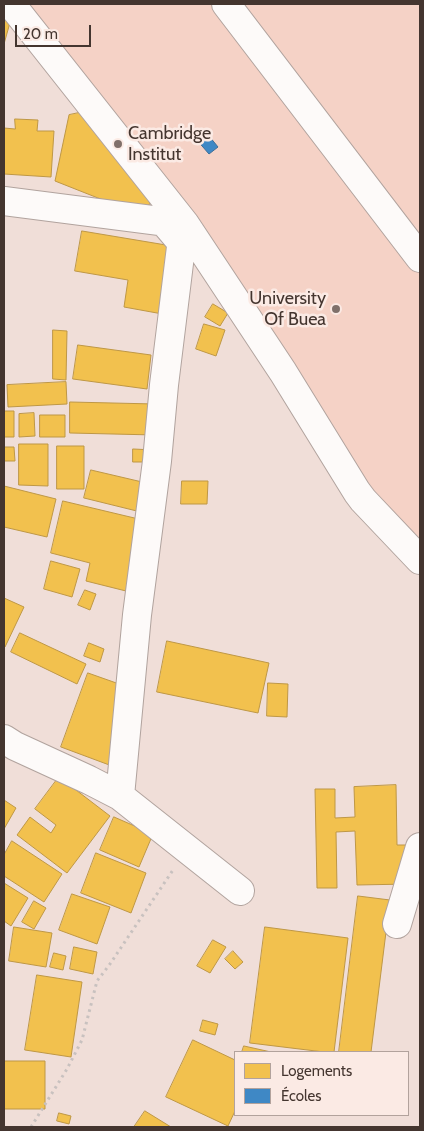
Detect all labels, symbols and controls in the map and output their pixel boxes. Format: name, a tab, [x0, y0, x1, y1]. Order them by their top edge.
scale bar	[18, 15, 94, 47]
text: 20 m	[23, 25, 58, 43]
place label: Cambridge Institut	[128, 123, 211, 166]
marker: Cambridge Institut	[112, 138, 124, 150]
place label: University Of Buea	[249, 288, 326, 330]
marker: University Of Buea	[330, 303, 342, 315]
legend	[234, 1051, 409, 1116]
text: Logements	[281, 1062, 352, 1080]
text: Écoles	[281, 1087, 321, 1105]

